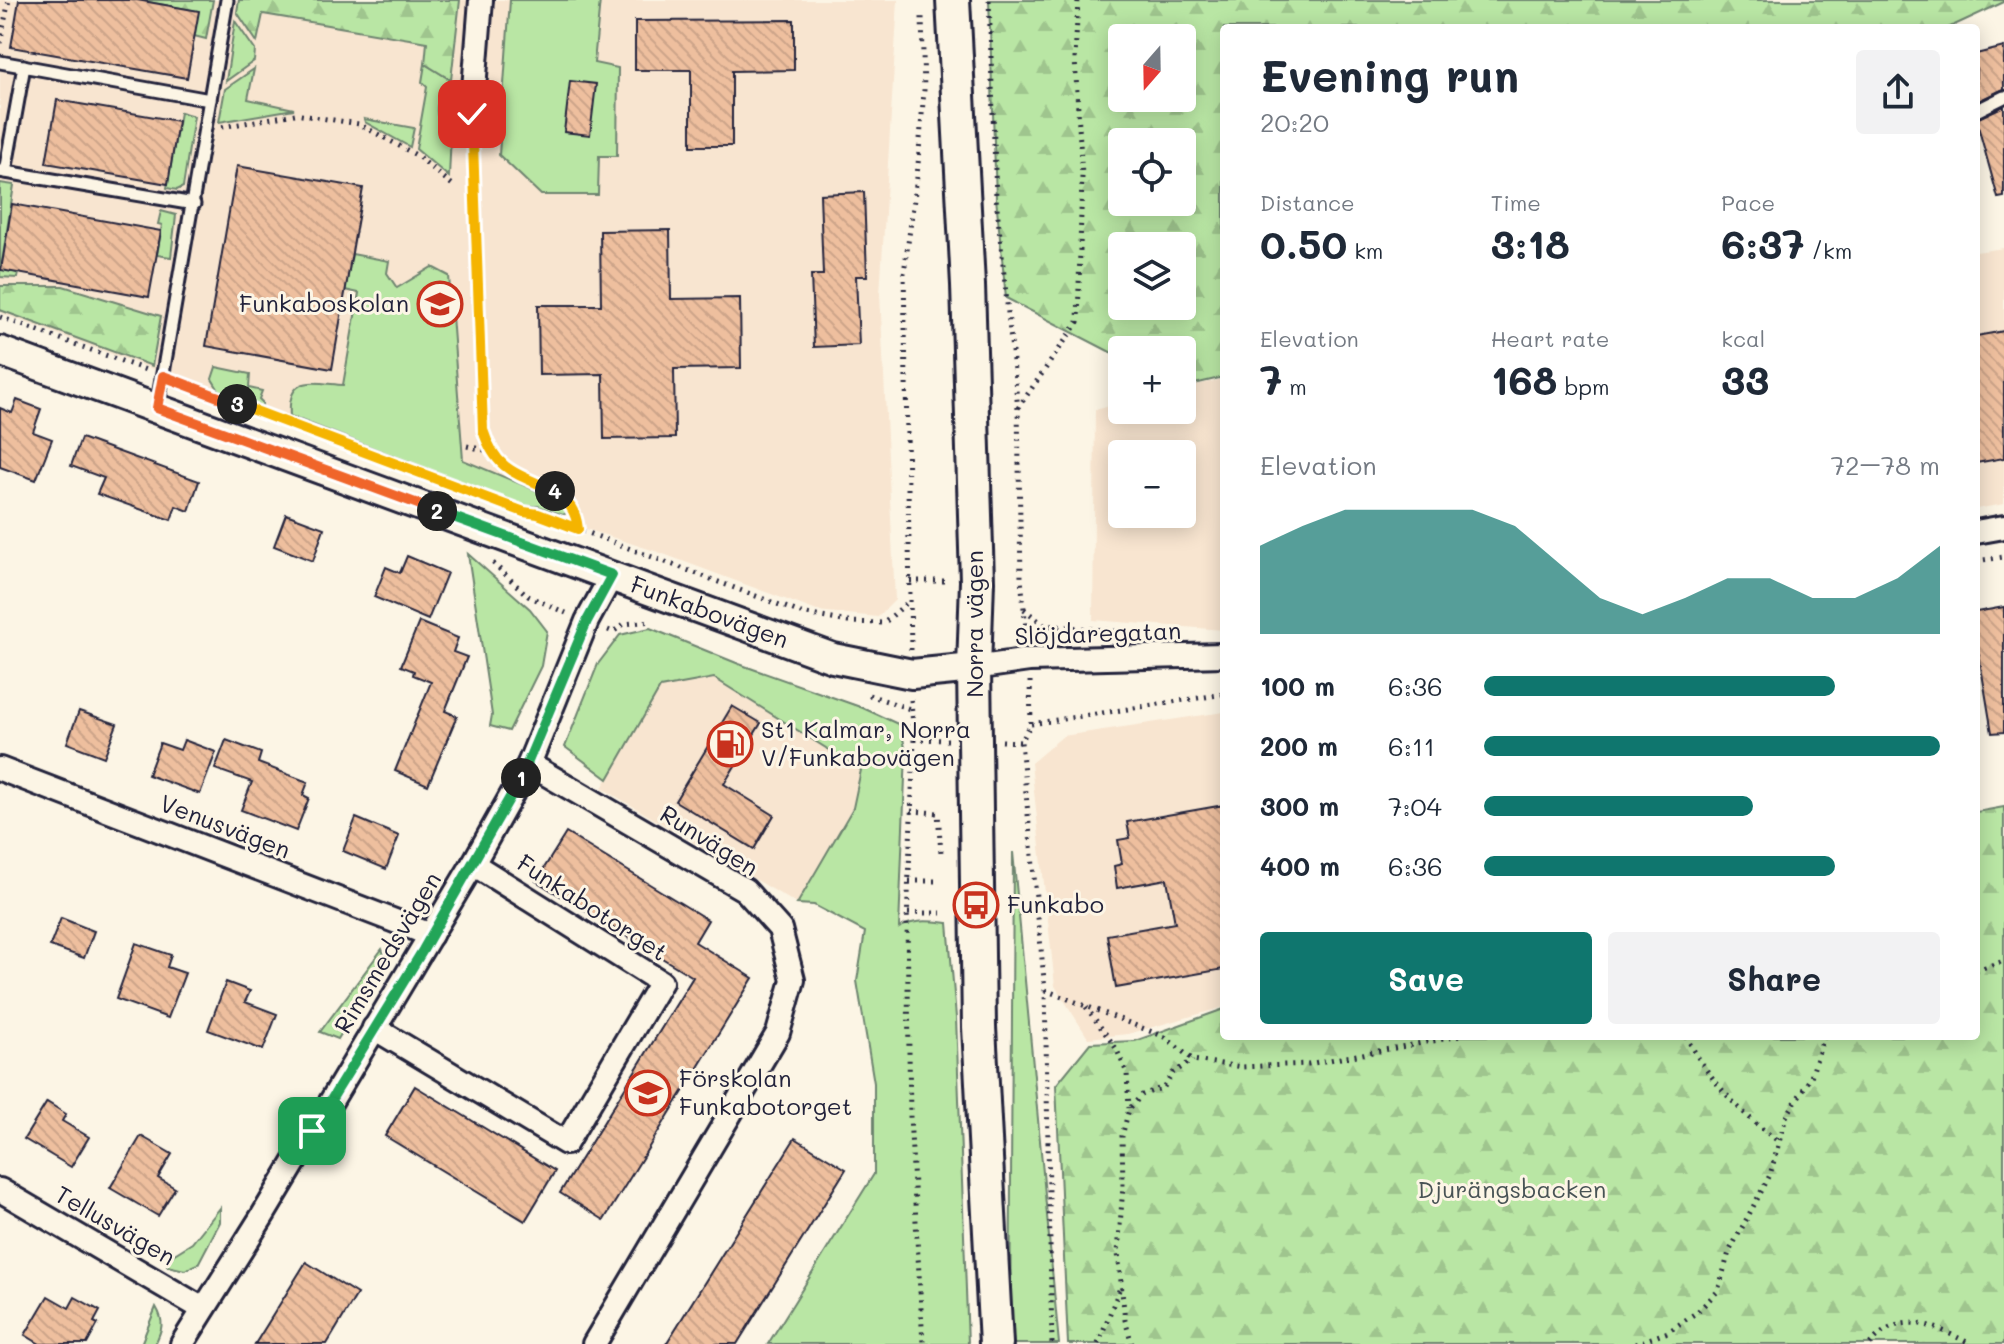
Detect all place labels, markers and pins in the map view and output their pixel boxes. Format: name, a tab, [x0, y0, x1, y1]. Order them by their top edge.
pin	[438, 80, 506, 148]
school or university icon: Funkaboskolan	[416, 280, 464, 328]
place label: Funkaboskolan	[239, 287, 409, 318]
pin: 3	[217, 384, 257, 424]
pin: 4	[535, 471, 575, 511]
pin: 2	[417, 491, 457, 531]
place label: St1 Kalmar, Norra V/Funkabovägen	[761, 713, 971, 772]
fuel station icon: St1 Kalmar, Norra V/Funkabovägen	[706, 720, 754, 768]
pin: 1	[501, 758, 541, 798]
bus stop icon: Funkabo	[952, 881, 1000, 929]
place label: Funkabo	[1007, 888, 1104, 919]
place label: Förskolan Funkabotorget	[679, 1062, 852, 1121]
school or university icon: Förskolan Funkabotorget	[624, 1069, 672, 1117]
pin	[278, 1097, 346, 1165]

